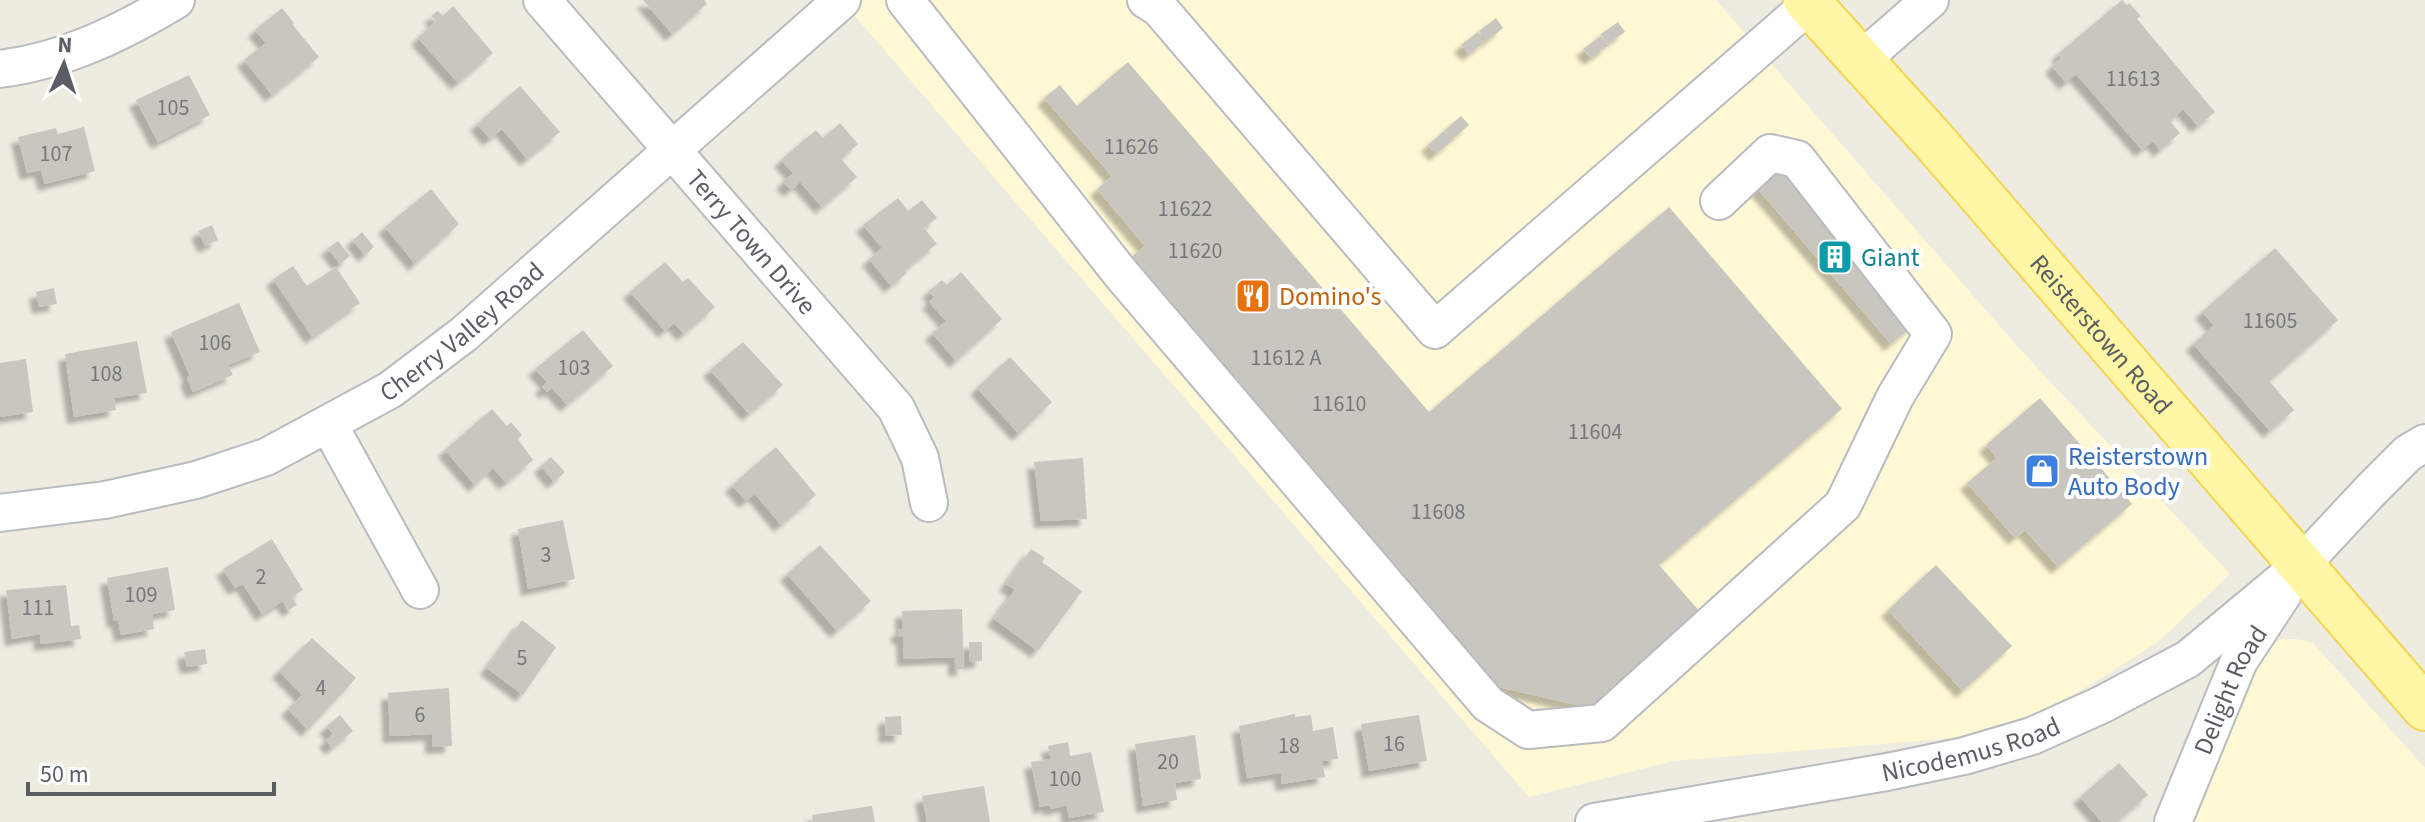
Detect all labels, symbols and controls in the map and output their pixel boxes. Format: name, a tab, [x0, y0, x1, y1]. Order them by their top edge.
north arrow	[24, 24, 104, 104]
text: N	[57, 29, 73, 61]
house number: 11613	[2106, 63, 2160, 95]
house number: 105	[157, 92, 189, 124]
house number: 11626	[1104, 131, 1158, 163]
house number: 107	[40, 138, 72, 170]
street label: Terry Town Drive	[678, 161, 825, 323]
house number: 11622	[1158, 193, 1212, 225]
house number: 11620	[1168, 235, 1222, 267]
building icon: Giant	[1816, 238, 1854, 276]
place label: Giant	[1861, 239, 1920, 276]
street label: Reisterstown Road	[2021, 246, 2181, 423]
street label: Cherry Valley Road	[373, 253, 553, 411]
restaurant icon: Domino's	[1234, 277, 1272, 315]
place label: Domino's	[1279, 278, 1382, 315]
house number: 11605	[2243, 305, 2297, 337]
house number: 106	[199, 327, 231, 359]
house number: 11612 A	[1250, 342, 1322, 374]
house number: 103	[558, 352, 590, 384]
house number: 108	[90, 358, 122, 390]
house number: 11610	[1312, 388, 1366, 420]
house number: 11604	[1568, 416, 1622, 448]
place label: Reisterstown Auto Body	[2068, 438, 2208, 505]
shop icon: Reisterstown Auto Body	[2023, 452, 2061, 490]
house number: 11608	[1411, 496, 1465, 528]
house number: 3	[541, 539, 551, 571]
house number: 2	[256, 561, 266, 593]
house number: 109	[125, 579, 157, 611]
house number: 111	[22, 592, 54, 624]
street label: Delight Road	[2185, 618, 2277, 760]
house number: 5	[517, 642, 527, 674]
house number: 4	[316, 672, 327, 704]
house number: 6	[415, 699, 426, 731]
street label: Nicodemus Road	[1878, 708, 2066, 792]
house number: 16	[1383, 728, 1405, 760]
house number: 18	[1278, 730, 1300, 762]
scale bar	[28, 746, 274, 796]
house number: 20	[1157, 746, 1179, 778]
text: 50 m	[40, 757, 89, 792]
house number: 100	[1049, 763, 1081, 795]

